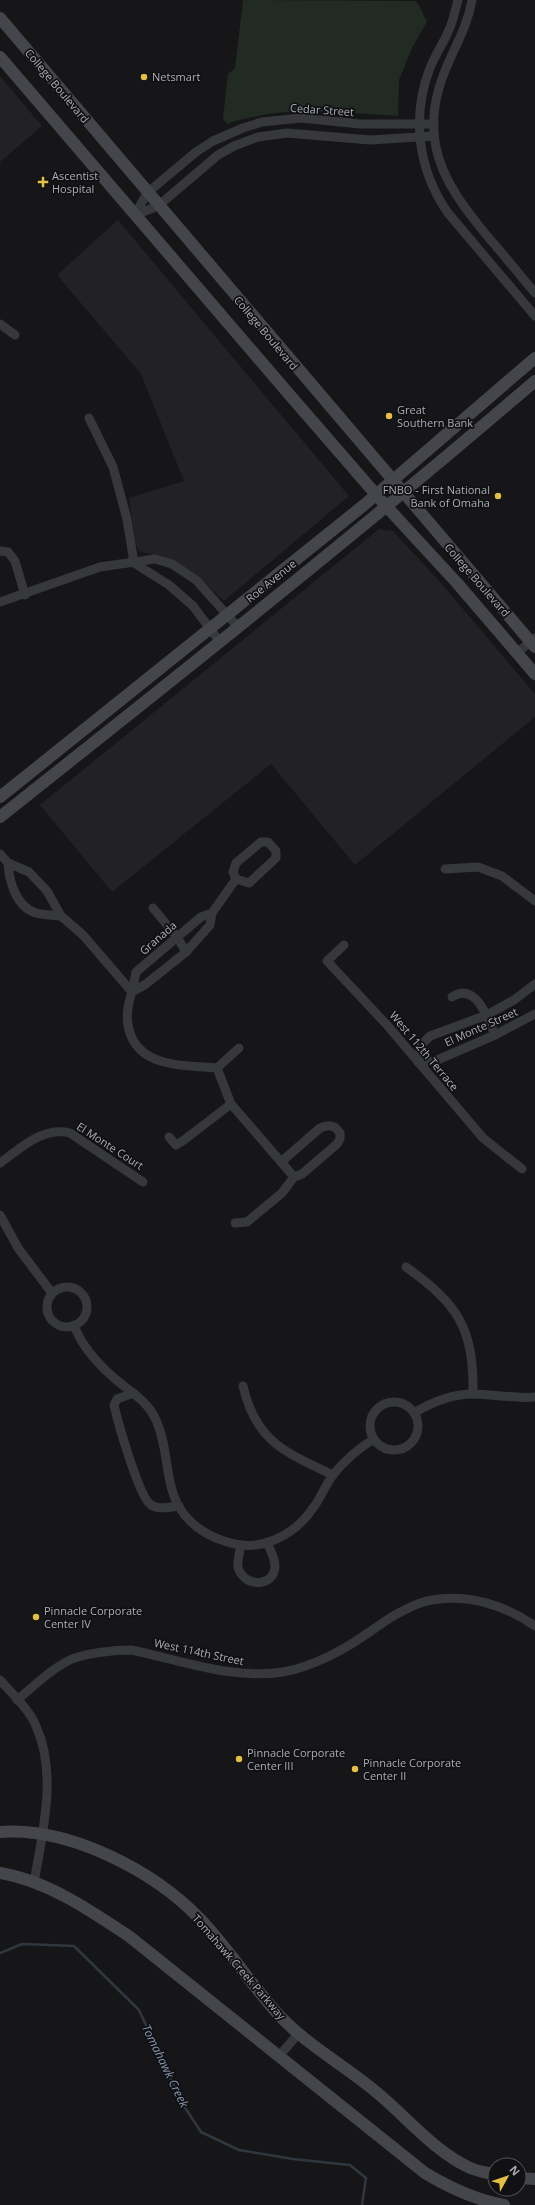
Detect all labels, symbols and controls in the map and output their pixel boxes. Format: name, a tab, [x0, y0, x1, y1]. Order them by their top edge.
street label: College Boulevard	[22, 45, 93, 126]
place label: Netsmart	[152, 69, 200, 84]
marker: Netsmart	[139, 72, 149, 82]
street label: Cedar Street	[290, 100, 355, 119]
place label: Ascentist Hospital	[52, 168, 98, 196]
marker: Ascentist Hospital	[37, 176, 49, 188]
street label: College Boulevard	[231, 292, 302, 373]
place label: Great Southern Bank	[397, 402, 473, 430]
marker: Great Southern Bank	[384, 411, 394, 421]
place label: FNBO - First National Bank of Omaha	[383, 482, 490, 510]
marker: FNBO - First National Bank of Omaha	[493, 491, 503, 501]
street label: College Boulevard	[441, 540, 513, 620]
street label: Roe Avenue	[242, 556, 299, 606]
street label: Granada	[136, 917, 179, 958]
street label: El Monte Street	[442, 1004, 520, 1049]
street label: West 112th Terrace	[387, 1008, 462, 1094]
street label: El Monte Court	[74, 1118, 147, 1173]
place label: Pinnacle Corporate Center IV	[44, 1603, 142, 1631]
marker: Pinnacle Corporate Center IV	[31, 1612, 41, 1622]
street label: West 114th Street	[153, 1635, 245, 1668]
place label: Pinnacle Corporate Center III	[247, 1745, 345, 1773]
marker: Pinnacle Corporate Center III	[234, 1754, 244, 1764]
place label: Pinnacle Corporate Center II	[363, 1755, 461, 1783]
marker: Pinnacle Corporate Center II	[350, 1764, 360, 1774]
street label: Tomahawk Creek Parkway	[190, 1911, 289, 2023]
water label: Tomahawk Creek	[138, 2021, 194, 2111]
north arrow	[487, 2157, 527, 2197]
text: N	[506, 2162, 524, 2179]

